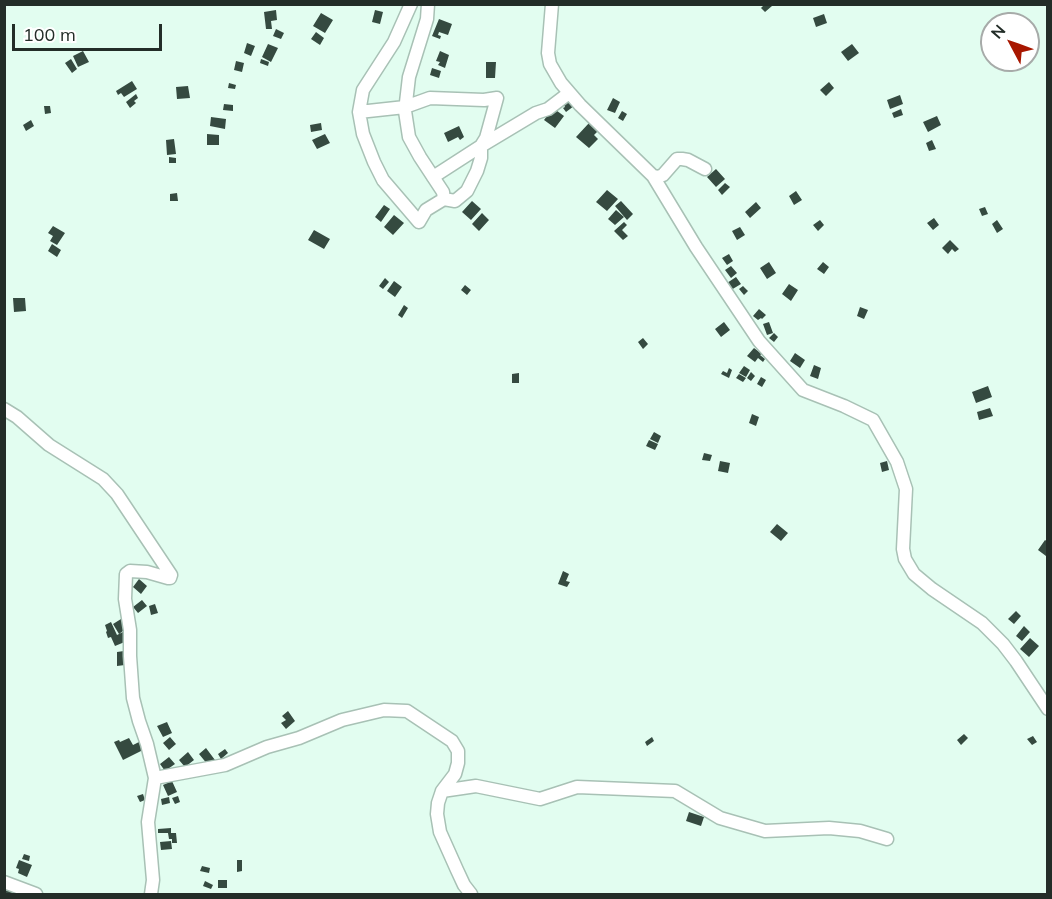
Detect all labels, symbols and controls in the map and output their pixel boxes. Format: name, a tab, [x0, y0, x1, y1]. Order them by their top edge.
scale bar	[15, 12, 165, 50]
north arrow	[980, 12, 1040, 72]
text: N	[986, 20, 1009, 43]
text: 100 m	[23, 23, 76, 46]

